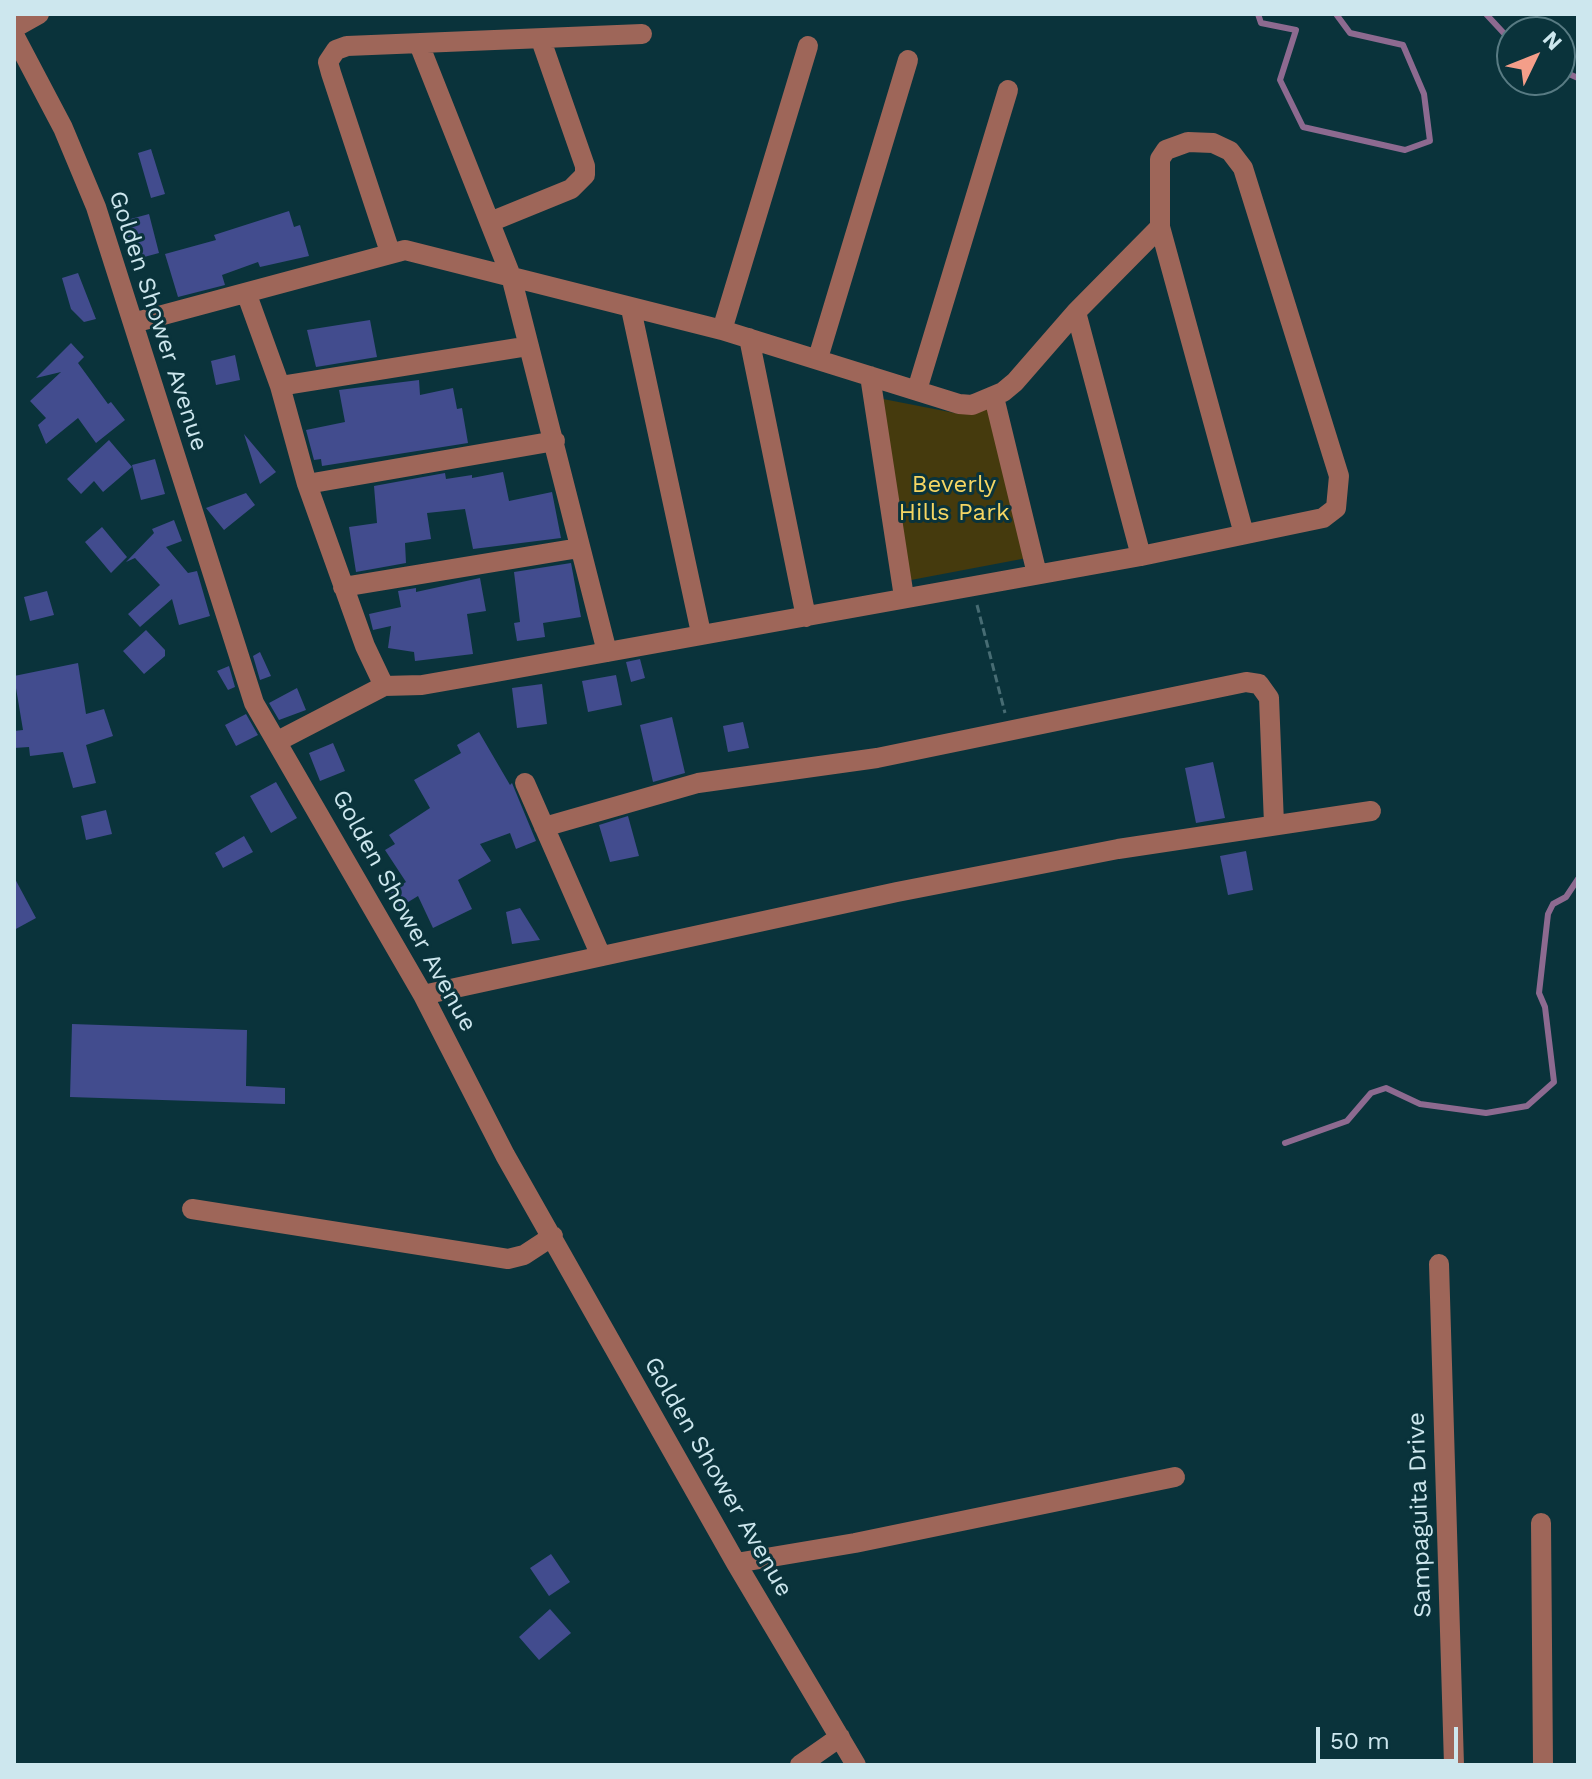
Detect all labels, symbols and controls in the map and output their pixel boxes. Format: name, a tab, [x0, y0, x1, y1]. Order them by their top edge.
north arrow	[1496, 16, 1576, 96]
text: N	[1538, 26, 1567, 55]
street label: Golden Shower Avenue	[102, 187, 214, 455]
park label: Beverly Hills Park	[898, 471, 1010, 527]
street label: Golden Shower Avenue	[326, 785, 482, 1037]
street label: Golden Shower Avenue	[638, 1352, 798, 1602]
street label: Sampaguita Drive	[1402, 1412, 1438, 1618]
scale bar	[1320, 1711, 1462, 1761]
text: 50 m	[1330, 1727, 1390, 1755]

